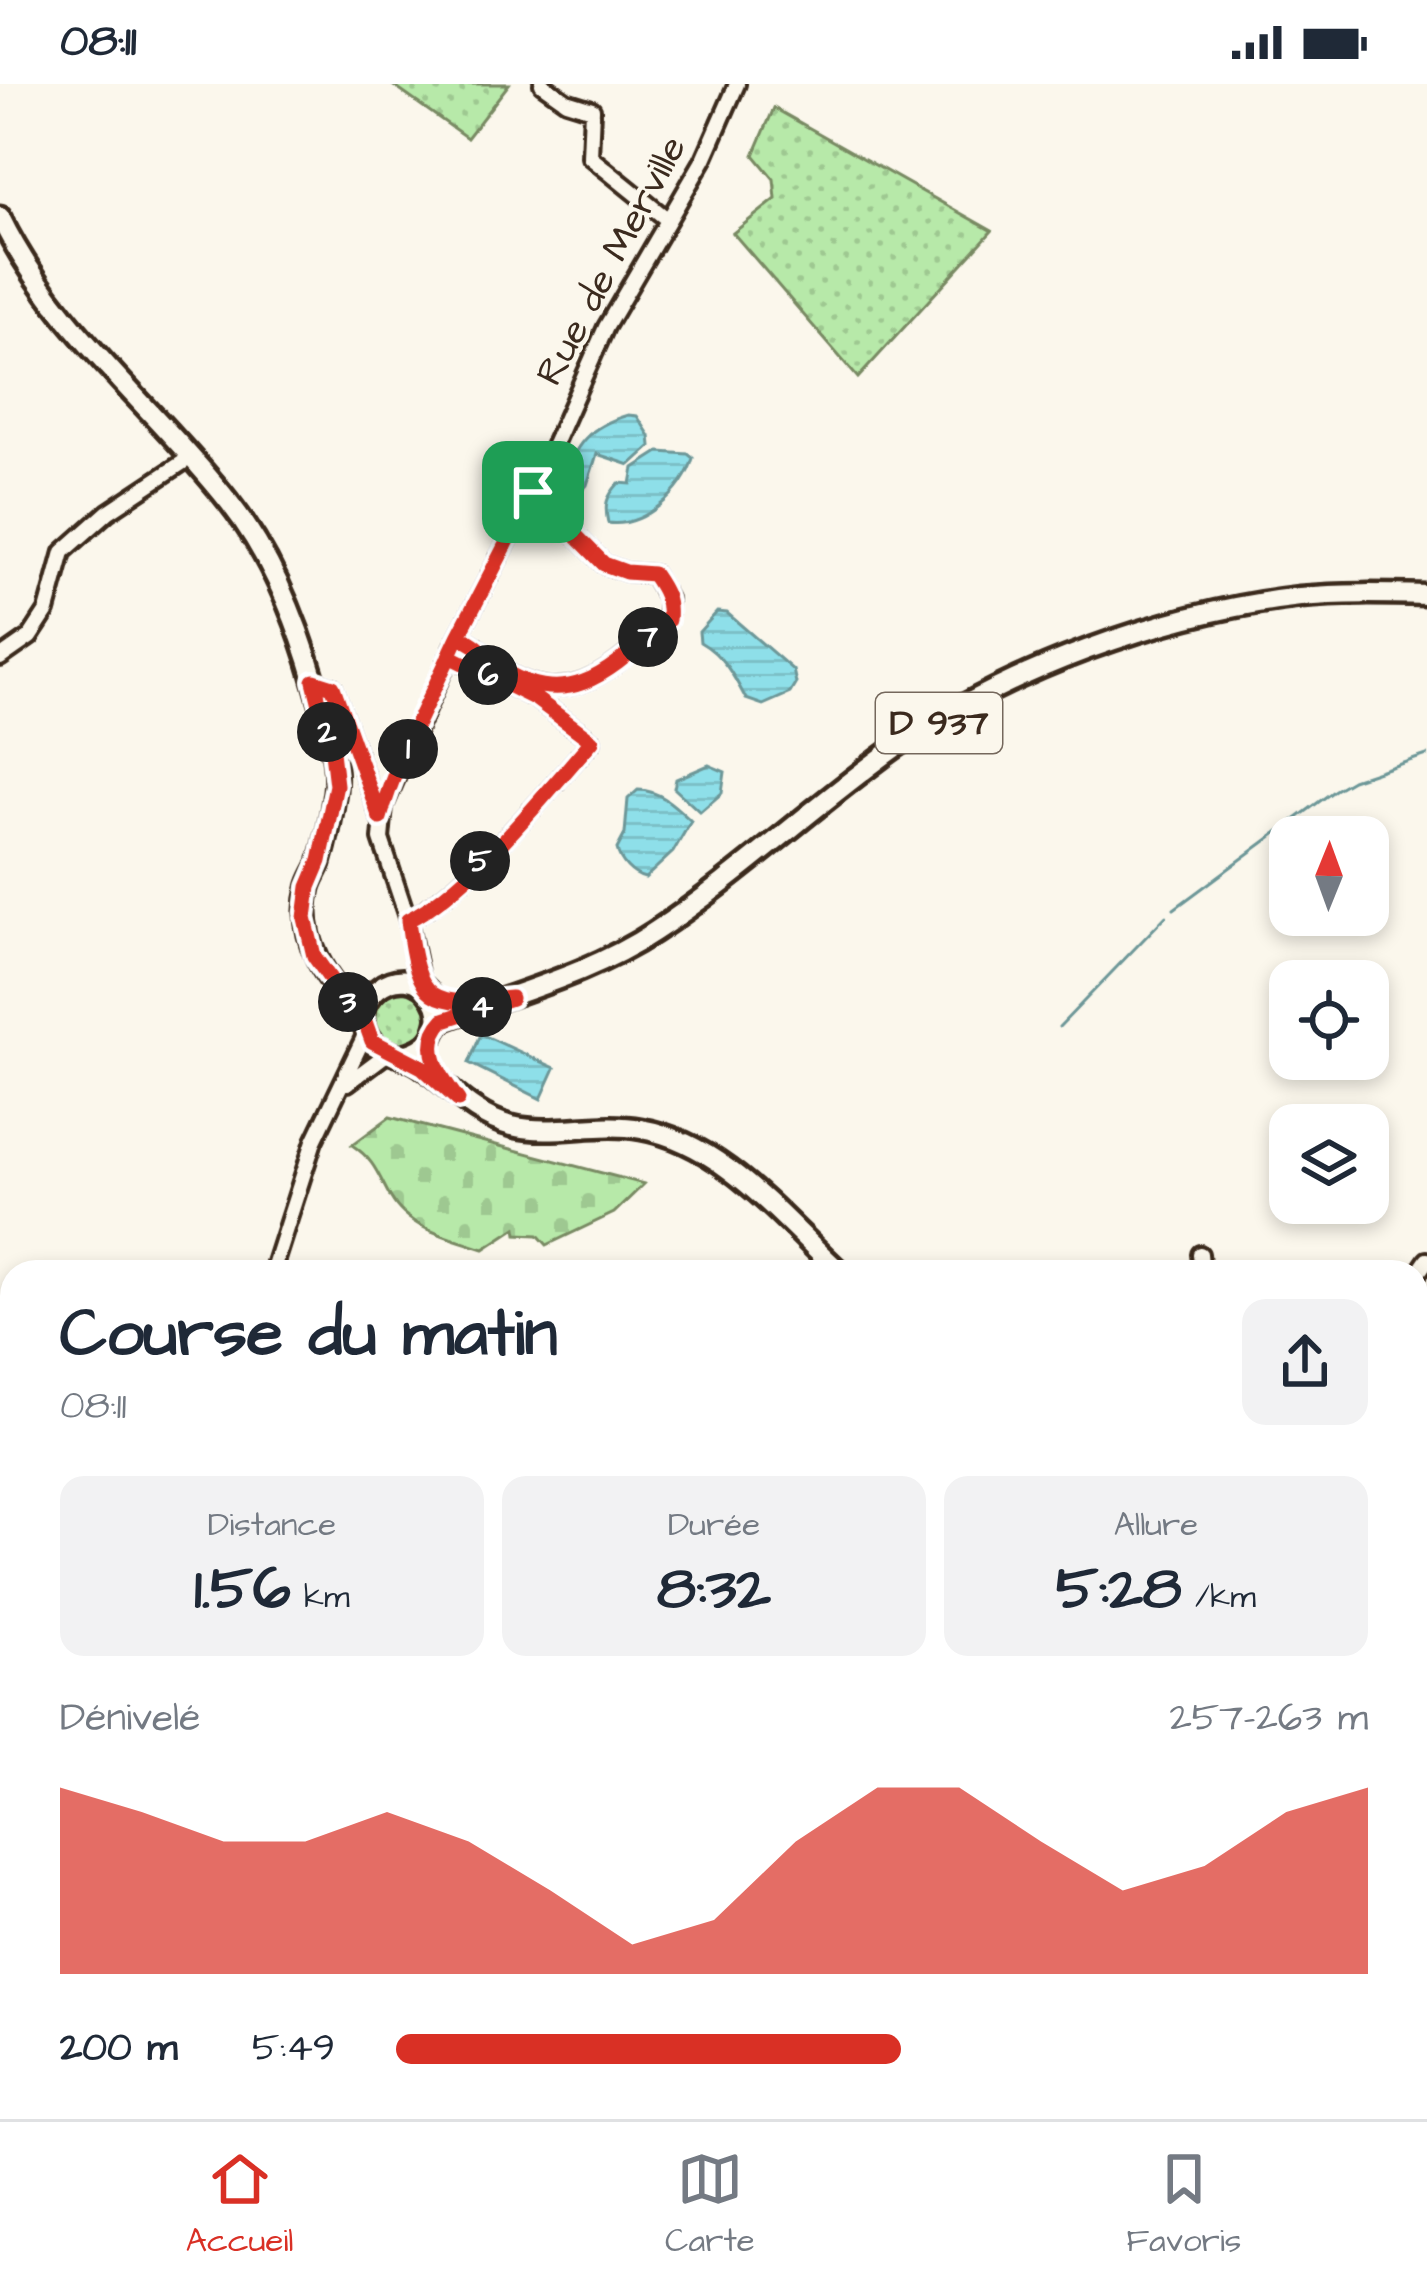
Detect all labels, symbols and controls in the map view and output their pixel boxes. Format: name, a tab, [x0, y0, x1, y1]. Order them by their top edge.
text: 08:11	[60, 11, 137, 73]
street label: Rue de Merville	[524, 127, 700, 395]
pin	[482, 441, 584, 543]
icon: arrive	[500, 459, 566, 525]
pin: 7	[618, 607, 678, 667]
text: 7	[638, 614, 658, 660]
pin: 6	[458, 645, 518, 705]
text: 6	[478, 652, 498, 698]
road number: D 937	[876, 693, 1002, 753]
pin: 2	[297, 702, 357, 762]
text: 2	[318, 709, 336, 755]
pin: 1	[378, 719, 438, 779]
text: 1	[406, 726, 410, 772]
north arrow	[1269, 816, 1389, 936]
map controls	[1269, 816, 1389, 1224]
pin: 5	[450, 831, 510, 891]
text: 5	[468, 838, 492, 884]
button: locate	[1269, 960, 1389, 1080]
pin: 3	[318, 972, 378, 1032]
pin: 4	[452, 977, 512, 1037]
text: 3	[340, 979, 356, 1025]
text: 4	[471, 984, 493, 1030]
button: layers	[1269, 1104, 1389, 1224]
text: Course du matin	[60, 1289, 557, 1381]
button: share	[1242, 1299, 1368, 1425]
text: 08:11	[60, 1380, 126, 1434]
text: Distance	[208, 1502, 336, 1548]
text: Durée	[668, 1502, 760, 1548]
text: Allure	[1114, 1502, 1198, 1548]
text: 1.56	[194, 1548, 291, 1631]
text: 8:32	[657, 1548, 771, 1631]
text: 5:28	[1056, 1548, 1182, 1631]
text: km	[291, 1574, 350, 1620]
text: /km	[1182, 1574, 1256, 1620]
text: Dénivelé	[60, 1692, 200, 1746]
text: 257–263 m	[1169, 1692, 1368, 1746]
text: 200 m	[60, 2022, 178, 2076]
text: 5:49	[252, 2022, 335, 2076]
tab: Accueil	[186, 2146, 293, 2264]
tab: Carte	[665, 2146, 755, 2264]
tab: Favoris	[1126, 2146, 1241, 2264]

